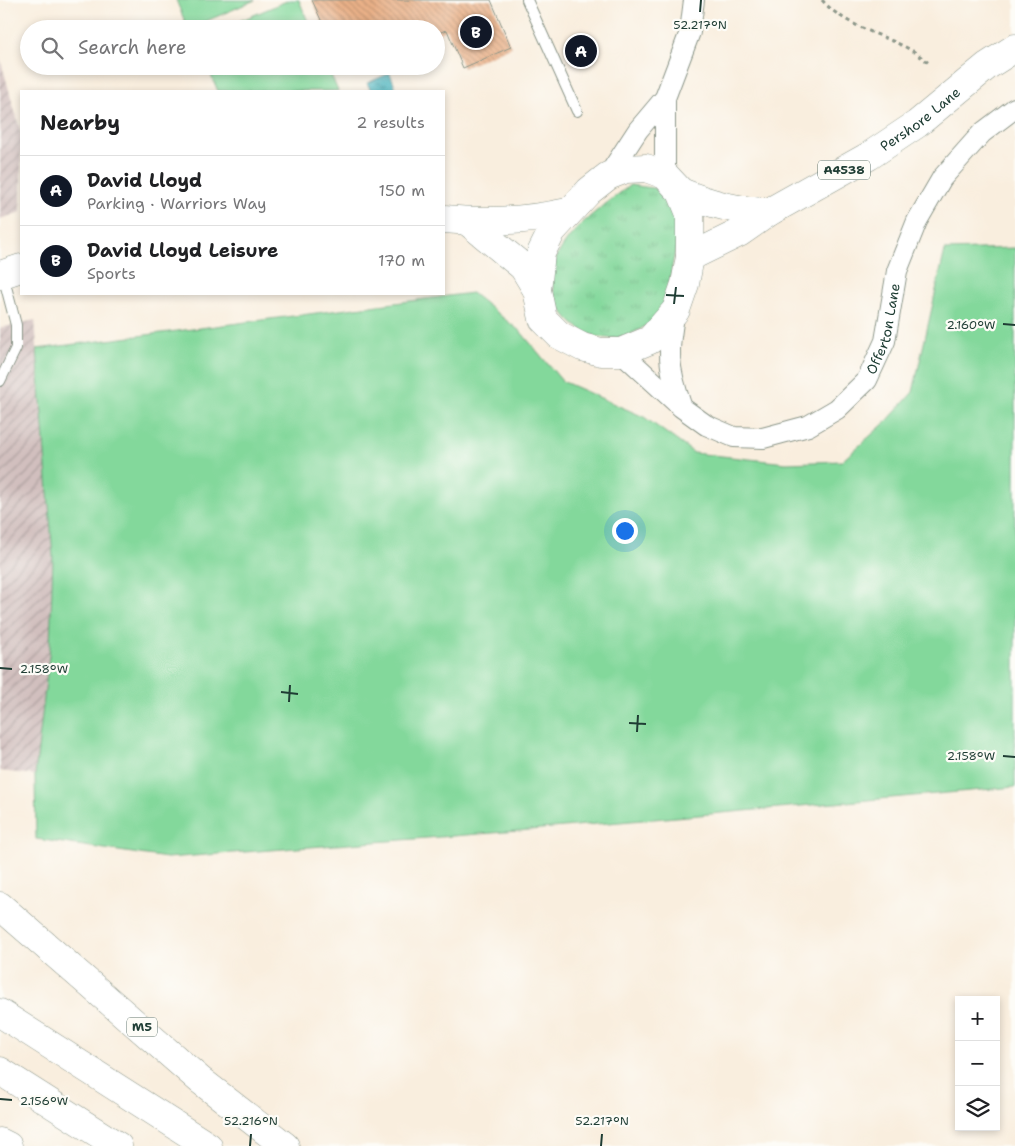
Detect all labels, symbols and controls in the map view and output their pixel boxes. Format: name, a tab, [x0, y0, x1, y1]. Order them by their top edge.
pin: B	[460, 13, 492, 51]
text: 52.217°N	[673, 17, 727, 33]
search box	[20, 20, 445, 75]
pin: A	[565, 32, 597, 70]
icon: search	[38, 34, 66, 62]
text: Search here	[78, 35, 187, 60]
street label: Pershore Lane	[877, 83, 964, 155]
text: Nearby	[40, 109, 120, 137]
text: 2 results	[356, 112, 425, 133]
road number: A4538	[818, 160, 870, 180]
text: David Lloyd	[87, 168, 202, 193]
text: A	[50, 180, 62, 201]
text: 150 m	[378, 180, 425, 201]
text: Parking · Warriors Way	[87, 193, 266, 214]
text: David Lloyd Leisure	[87, 238, 279, 263]
text: B	[51, 250, 61, 271]
text: 170 m	[378, 250, 425, 271]
text: Sports	[87, 263, 136, 284]
street label: Offerton Lane	[862, 282, 904, 377]
text: 2.160°W	[946, 317, 996, 333]
your location	[612, 518, 638, 544]
text: 2.158°W	[20, 661, 68, 677]
text: 2.158°W	[947, 748, 995, 764]
map controls	[955, 996, 1000, 1131]
button: +	[955, 996, 1000, 1041]
road number: M5	[127, 1018, 157, 1036]
button: −	[955, 1041, 1000, 1086]
button: layers	[955, 1086, 1000, 1131]
text: 2.156°W	[20, 1093, 68, 1109]
text: 52.216°N	[224, 1113, 278, 1129]
text: 52.217°N	[575, 1113, 629, 1129]

